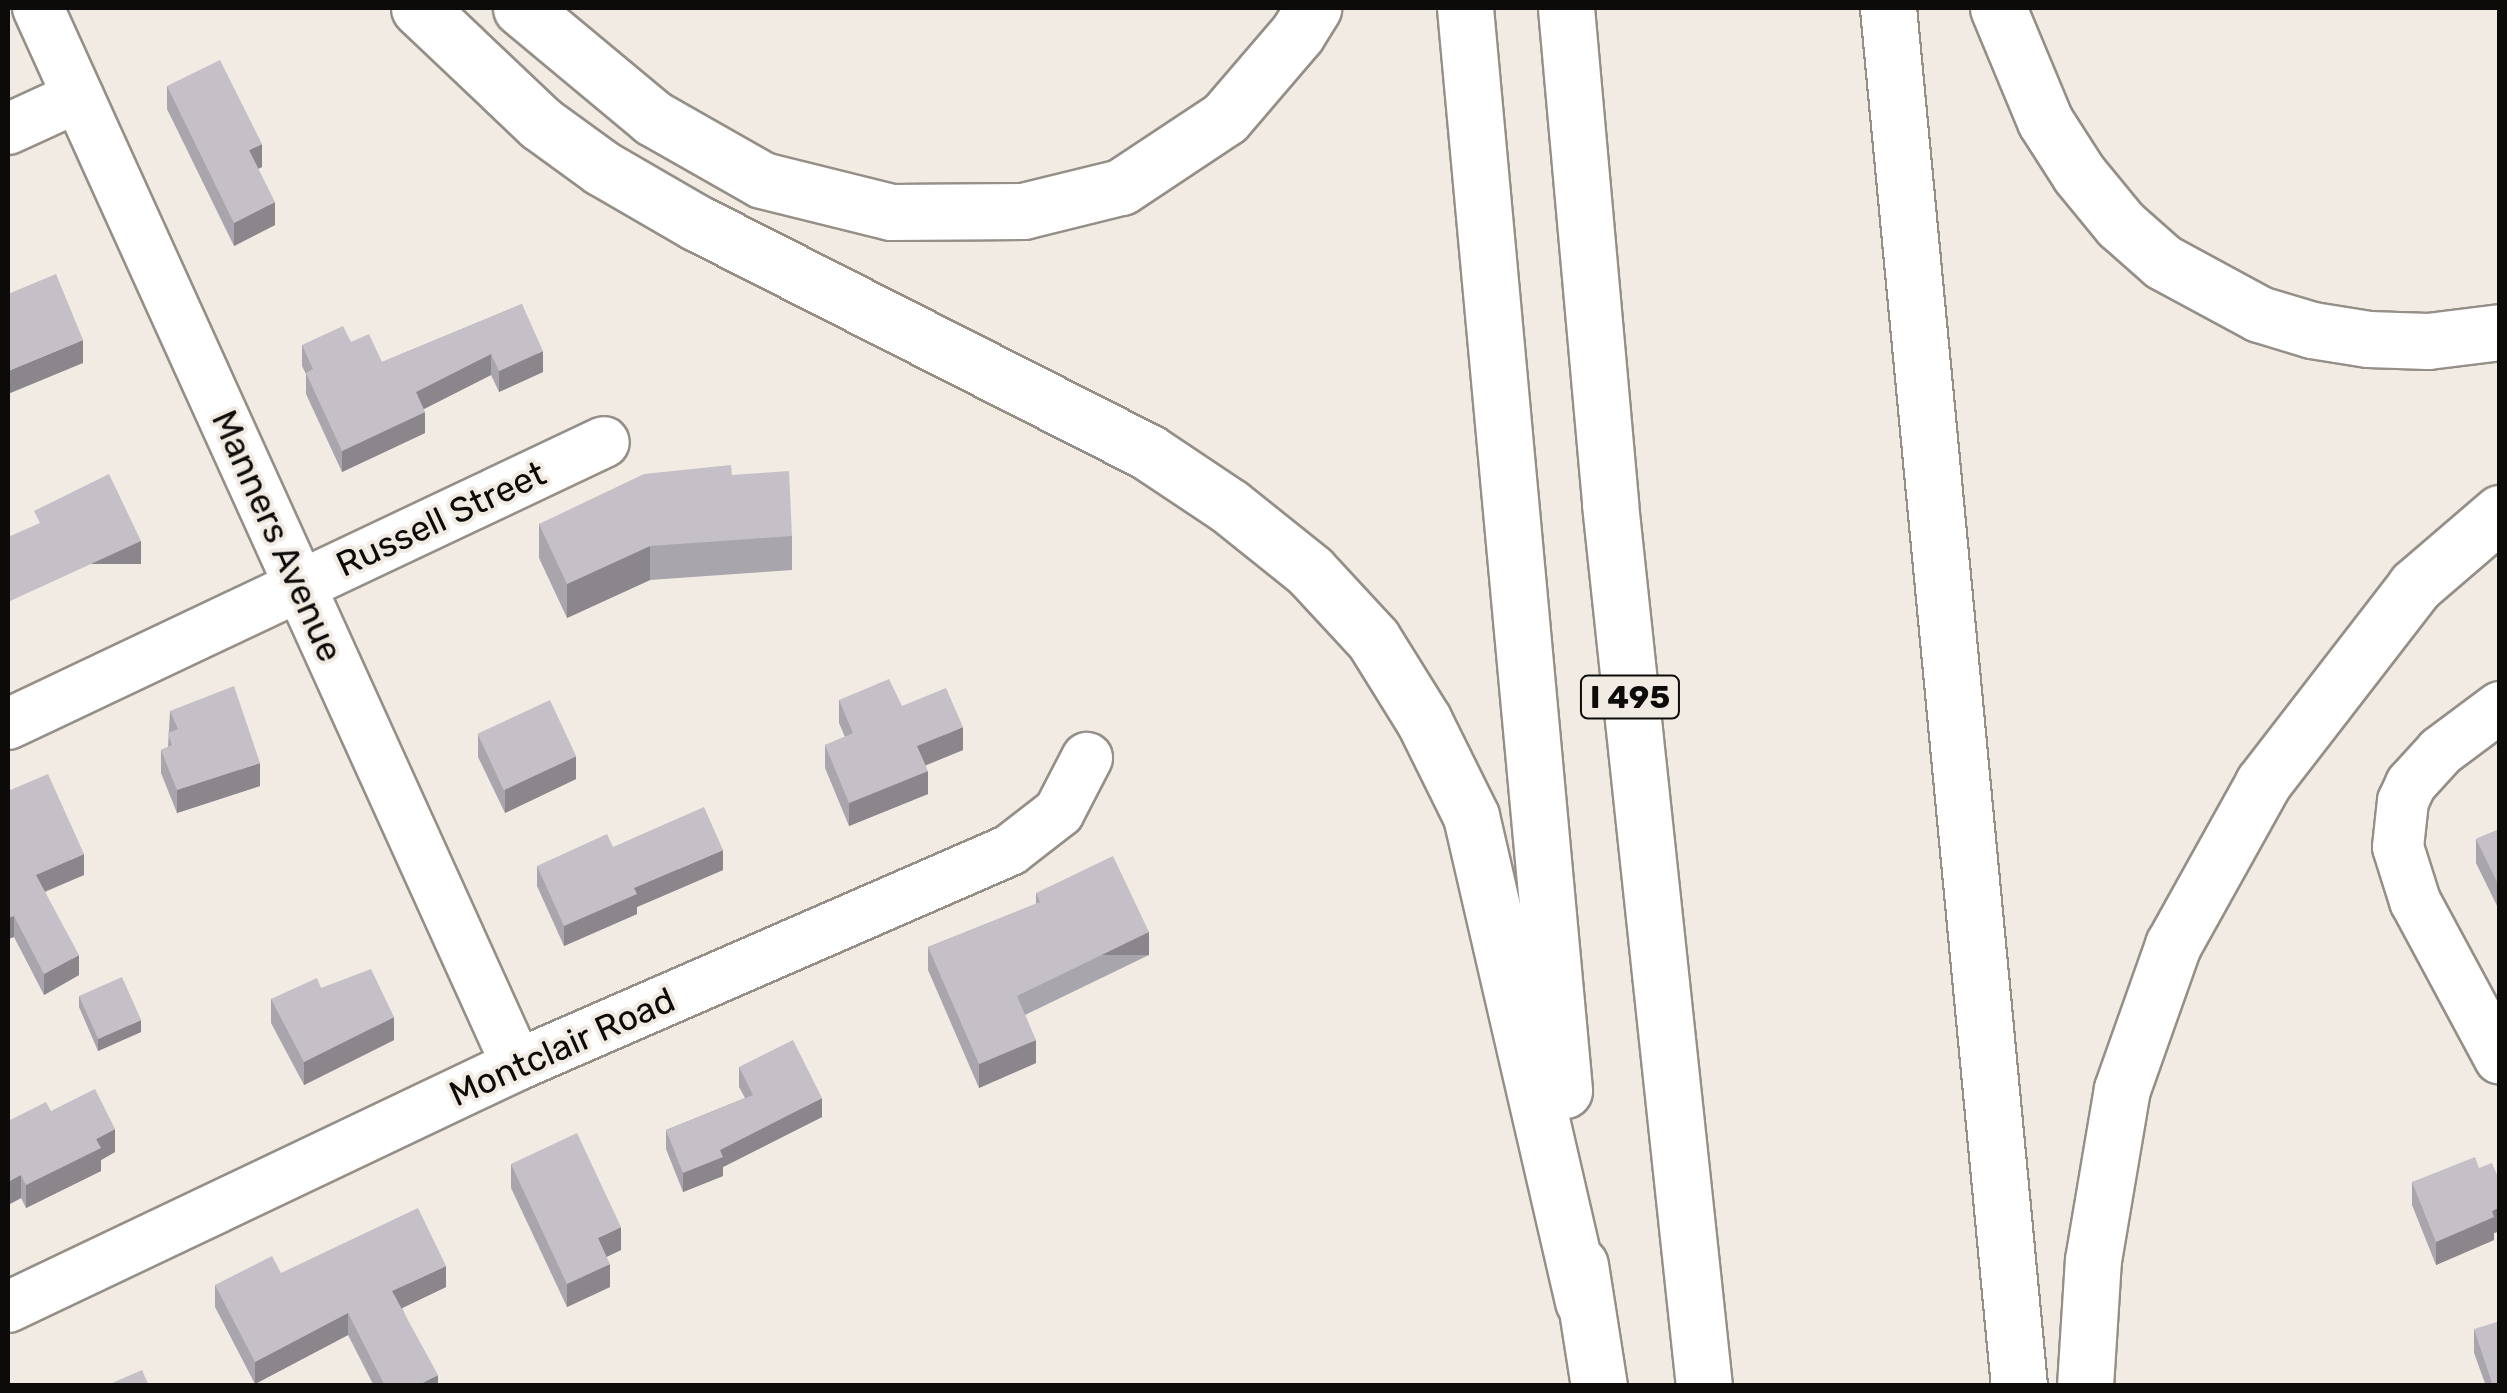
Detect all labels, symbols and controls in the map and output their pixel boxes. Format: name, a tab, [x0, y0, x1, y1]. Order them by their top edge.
street label: Manners Avenue	[203, 403, 351, 669]
street label: Russell Street	[330, 452, 552, 586]
road number: I 495	[1578, 670, 1682, 724]
street label: Montclair Road	[442, 978, 682, 1116]

